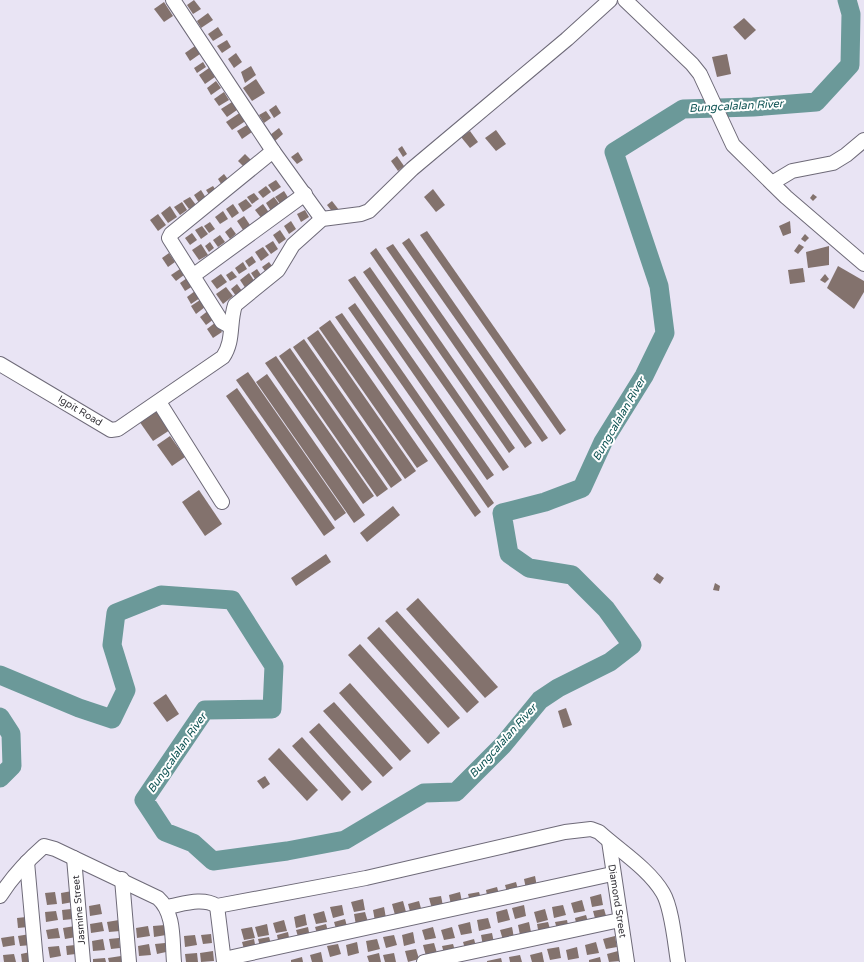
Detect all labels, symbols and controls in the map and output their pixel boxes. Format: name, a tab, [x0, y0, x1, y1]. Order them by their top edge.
water label: Bungcalalan River	[689, 97, 785, 115]
water label: Bungcalalan River	[590, 373, 649, 463]
street label: Igpit Road	[56, 393, 104, 429]
water label: Bungcalalan River	[467, 700, 541, 780]
water label: Bungcalalan River	[145, 709, 210, 795]
street label: Diamond Street	[605, 863, 629, 939]
street label: Jasmine Street	[70, 875, 88, 945]

